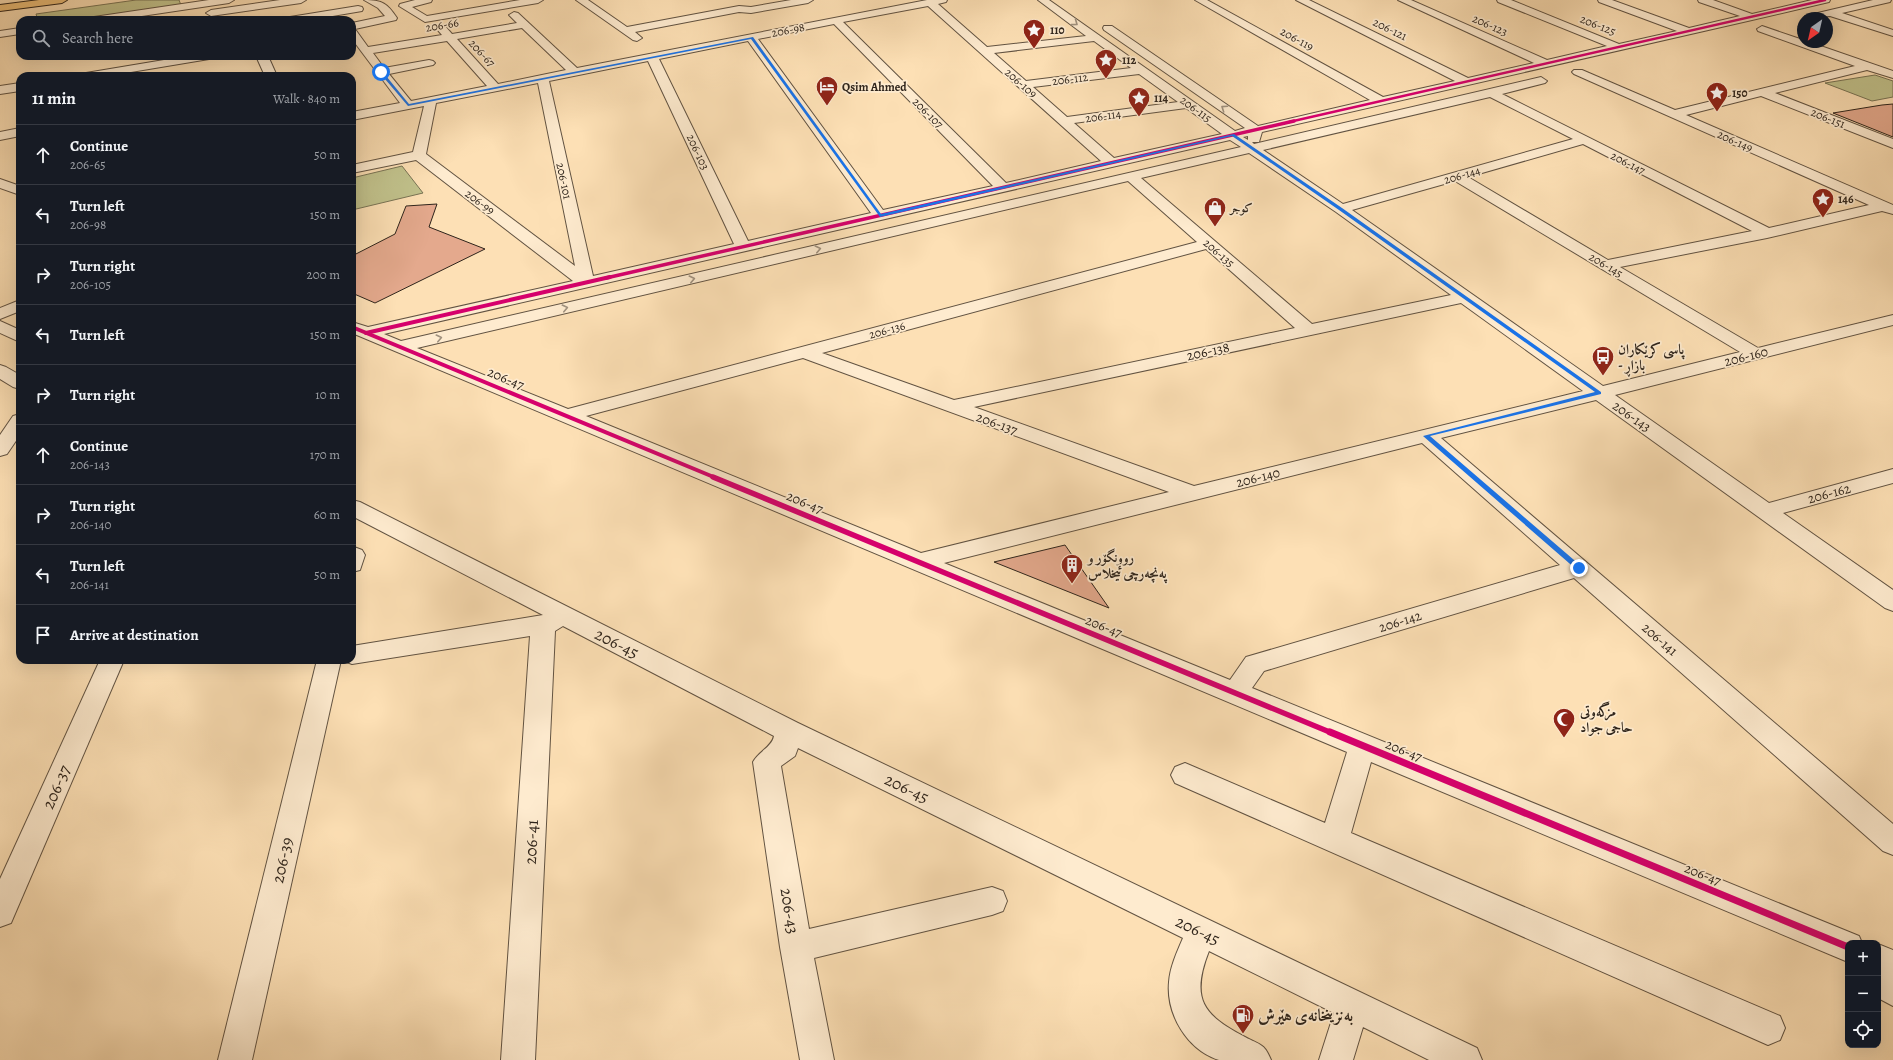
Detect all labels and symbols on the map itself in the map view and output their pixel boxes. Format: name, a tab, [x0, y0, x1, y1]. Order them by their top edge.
street label: 206-123	[1470, 10, 1510, 40]
street label: 206-125	[1578, 11, 1618, 39]
north arrow	[1797, 12, 1833, 48]
street label: 206-66	[424, 14, 460, 36]
street label: 206-121	[1370, 14, 1410, 44]
place icon: 110	[1021, 17, 1047, 50]
one-way arrow	[1071, 18, 1078, 26]
street label: 206-98	[770, 19, 806, 41]
place label: 110	[1050, 22, 1065, 38]
street label: 206-119	[1277, 23, 1317, 55]
street label: 206-67	[465, 36, 500, 71]
place icon: 112	[1093, 47, 1119, 80]
place label: 112	[1122, 52, 1137, 68]
route start	[372, 63, 390, 81]
street label: 206-109	[1001, 64, 1041, 102]
street label: 206-112	[1051, 69, 1089, 89]
hotel icon: Qsim Ahmed	[814, 74, 840, 107]
place label: Qsim Ahmed	[842, 79, 907, 95]
place icon: 150	[1704, 80, 1730, 113]
place icon: 114	[1126, 85, 1152, 118]
place label: 150	[1732, 85, 1747, 101]
place label: 114	[1154, 90, 1169, 106]
street label: 206-115	[1177, 92, 1215, 126]
street label: 206-107	[909, 94, 948, 133]
street label: 206-151	[1809, 104, 1847, 132]
one-way arrow	[1221, 105, 1228, 113]
street label: 206-114	[1084, 106, 1122, 126]
street label: 206-149	[1715, 126, 1755, 156]
street label: 206-103	[683, 132, 713, 172]
street label: 206-147	[1608, 148, 1649, 179]
street label: 206-101	[552, 161, 576, 201]
street label: 206-144	[1442, 162, 1483, 188]
street label: 206-99	[462, 186, 498, 218]
place icon: 146	[1810, 186, 1836, 219]
place label: 146	[1838, 191, 1854, 207]
shop icon: كوجر	[1202, 195, 1228, 228]
place label: كوجر	[1228, 200, 1253, 216]
street label: 206-135	[1200, 235, 1238, 271]
one-way arrow	[815, 245, 822, 254]
street label: 206-145	[1586, 249, 1626, 281]
one-way arrow	[689, 275, 695, 283]
one-way arrow	[562, 305, 568, 313]
street label: 206-136	[867, 317, 907, 342]
one-way arrow	[435, 334, 442, 342]
street label: 206-138	[1185, 338, 1231, 365]
place label: پاسی کرێکاران - بازاڕ	[1618, 340, 1686, 378]
street label: 206-160	[1722, 342, 1770, 371]
bus stop icon: پاسی کرێکاران - بازاڕ	[1590, 344, 1616, 377]
street label: 206-47	[485, 362, 527, 395]
street label: 206-143	[1609, 396, 1655, 437]
street label: 206-137	[974, 407, 1020, 440]
street label: 206-140	[1234, 463, 1282, 492]
street label: 206-162	[1806, 479, 1853, 508]
street label: 206-47	[784, 486, 826, 519]
place label: روونگۆر و په‌نچه‌رچی ئیخلاس	[1086, 548, 1168, 584]
building icon: روونگۆر و په‌نچه‌رچی ئیخلاس	[1059, 552, 1085, 585]
route end	[1570, 559, 1588, 577]
street label: 206-142	[1376, 606, 1424, 637]
street label: 206-47	[1083, 611, 1125, 642]
street label: 206-141	[1638, 618, 1682, 660]
street label: 206-45	[591, 623, 643, 664]
place label: مزگەوتی حاجی جواد	[1579, 701, 1633, 737]
mosque icon: مزگەوتی حاجی جواد	[1551, 706, 1577, 739]
street label: 206-47	[1383, 735, 1425, 766]
street label: 206-37	[37, 761, 77, 813]
street label: 206-45	[881, 768, 933, 809]
street label: 206-41	[519, 819, 544, 865]
street label: 206-39	[266, 835, 299, 885]
street label: 206-47	[1682, 859, 1724, 890]
street label: 206-43	[775, 886, 804, 936]
street label: 206-45	[1172, 910, 1224, 951]
fuel station icon: بەنزینخانەی هێرش	[1230, 1002, 1256, 1035]
place label: بەنزینخانەی هێرش	[1258, 1004, 1353, 1027]

